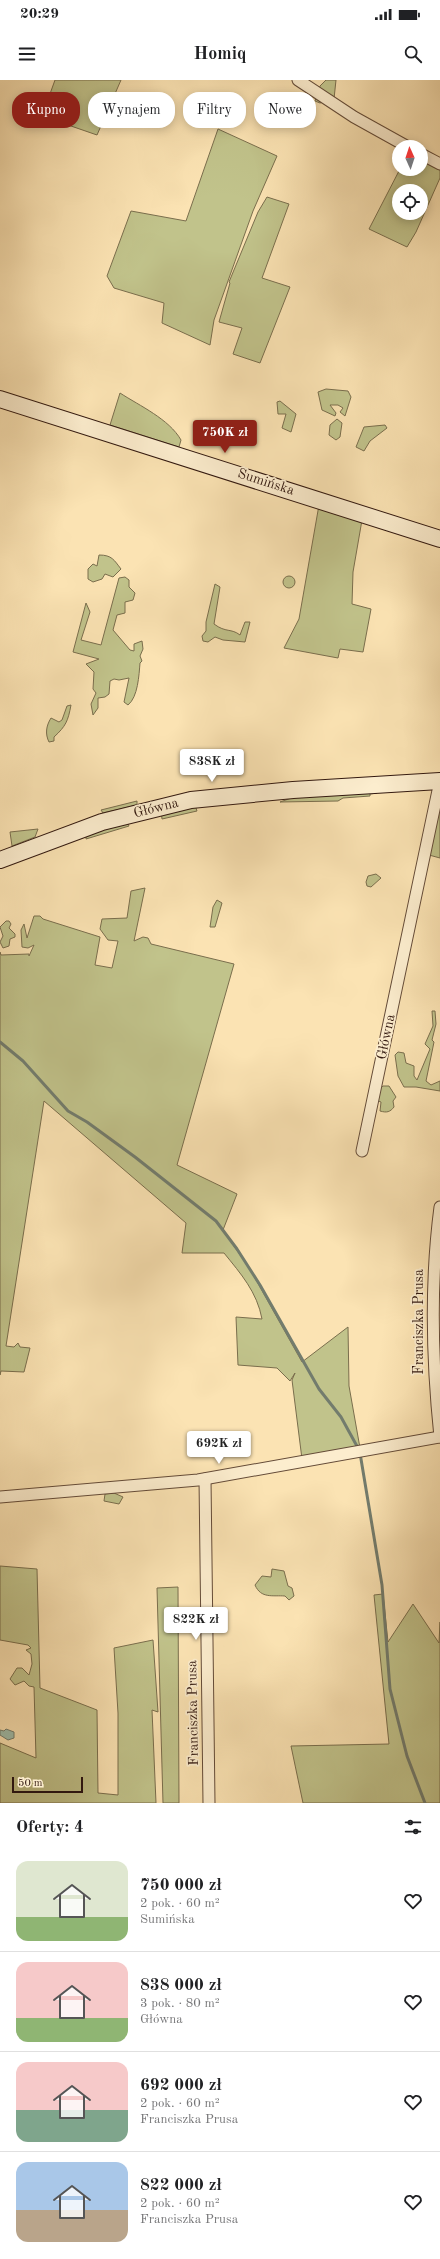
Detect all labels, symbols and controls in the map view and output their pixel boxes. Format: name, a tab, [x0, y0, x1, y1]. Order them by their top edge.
text: 20:29	[20, 7, 59, 22]
icon: menu	[16, 43, 38, 65]
icon: search	[402, 43, 424, 65]
text: Homiq	[193, 45, 247, 63]
chip: Kupno	[12, 92, 80, 128]
chip: Wynajem	[88, 92, 175, 128]
chip: Filtry	[183, 92, 246, 128]
chip: Nowe	[254, 92, 316, 128]
north arrow	[392, 140, 428, 176]
map controls	[392, 140, 428, 220]
button: locate	[392, 184, 428, 220]
pin: 750K zł	[188, 420, 262, 454]
text: 750K zł	[202, 426, 248, 439]
street label: Sumińska	[236, 466, 296, 498]
pin: 838K zł	[175, 749, 249, 783]
text: 838K zł	[189, 755, 235, 768]
street label: Główna	[132, 796, 180, 820]
street label: Główna	[374, 1013, 398, 1061]
street label: Franciszka Prusa	[412, 1269, 426, 1375]
pin: 692K zł	[182, 1431, 256, 1465]
text: 692K zł	[196, 1437, 242, 1450]
pin: 822K zł	[159, 1607, 233, 1641]
text: 822K zł	[173, 1613, 219, 1626]
street label: Franciszka Prusa	[185, 1660, 201, 1766]
scale bar	[12, 1775, 83, 1794]
text: 50 m	[18, 1778, 43, 1789]
icon: filters	[402, 1816, 424, 1838]
text: Oferty: 4	[16, 1819, 84, 1836]
icon: home	[48, 1877, 96, 1925]
text: 750 000 zł	[140, 1877, 222, 1894]
icon: heart	[402, 1890, 424, 1912]
text: 2 pok. · 60 m²	[140, 1897, 220, 1910]
text: Sumińska	[140, 1913, 195, 1926]
text: 838 000 zł	[140, 1977, 222, 1994]
icon: home	[48, 1978, 96, 2026]
icon: heart	[402, 1991, 424, 2013]
text: 3 pok. · 80 m²	[140, 1997, 220, 2010]
text: Główna	[140, 2013, 183, 2026]
text: 692 000 zł	[140, 2077, 222, 2094]
icon: home	[48, 2078, 96, 2126]
icon: heart	[402, 2091, 424, 2113]
text: 2 pok. · 60 m²	[140, 2097, 220, 2110]
text: Franciszka Prusa	[140, 2113, 238, 2126]
text: 822 000 zł	[140, 2177, 222, 2194]
icon: home	[48, 2178, 96, 2226]
icon: heart	[402, 2191, 424, 2213]
text: 2 pok. · 60 m²	[140, 2197, 220, 2210]
text: Franciszka Prusa	[140, 2213, 238, 2226]

